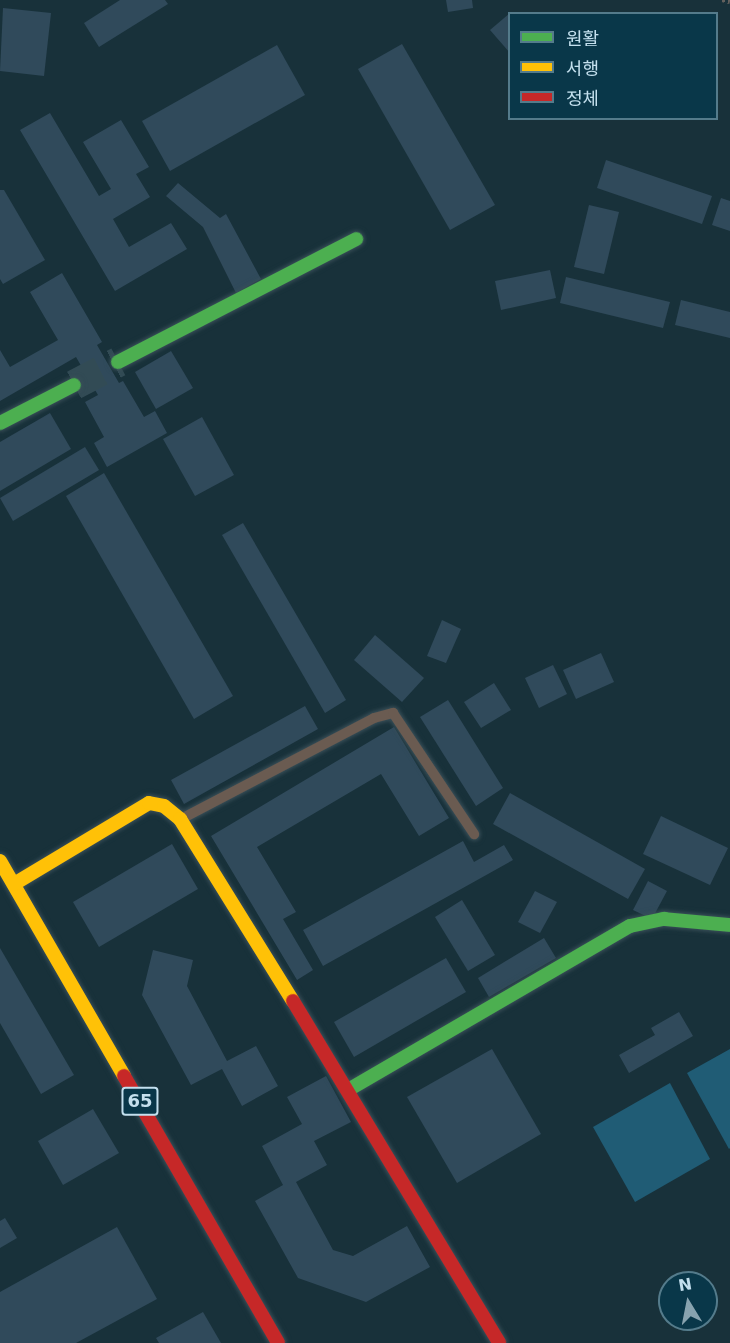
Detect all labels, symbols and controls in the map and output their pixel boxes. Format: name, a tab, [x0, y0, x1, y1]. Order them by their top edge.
legend	[508, 12, 718, 120]
text: 원활	[566, 28, 599, 49]
text: 서행	[566, 58, 599, 79]
text: 정체	[566, 88, 599, 109]
road number: 65	[120, 1086, 160, 1116]
north arrow	[658, 1271, 718, 1331]
text: N	[677, 1274, 693, 1295]

